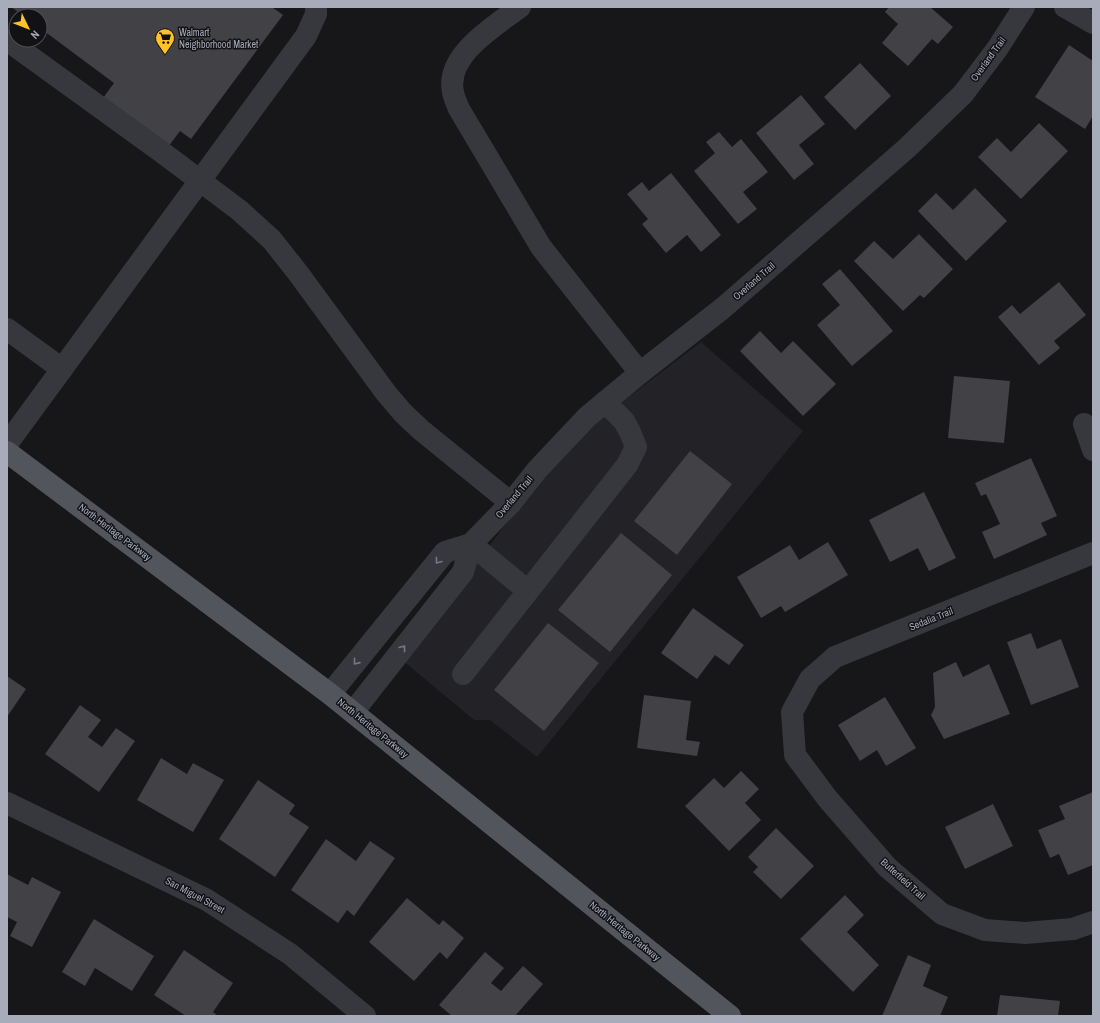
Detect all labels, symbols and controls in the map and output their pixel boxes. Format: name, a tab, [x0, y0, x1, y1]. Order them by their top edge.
north arrow	[8, 8, 48, 48]
place label: Walmart Neighborhood Market	[179, 26, 259, 51]
supermarket icon: Walmart Neighborhood Market	[154, 27, 176, 55]
text: N	[28, 28, 43, 42]
street label: Overland Trail	[968, 34, 1009, 84]
street label: Overland Trail	[730, 259, 778, 303]
street label: Overland Trail	[492, 473, 536, 521]
street label: North Heritage Parkway	[76, 500, 155, 564]
one-way arrow	[435, 557, 442, 564]
street label: Sedalia Trail	[907, 604, 955, 634]
one-way arrow	[399, 646, 406, 653]
one-way arrow	[354, 658, 361, 665]
street label: North Heritage Parkway	[335, 695, 412, 761]
street label: Butterfield Trail	[878, 856, 928, 903]
street label: San Miguel Street	[163, 874, 228, 916]
street label: North Heritage Parkway	[587, 898, 664, 964]

